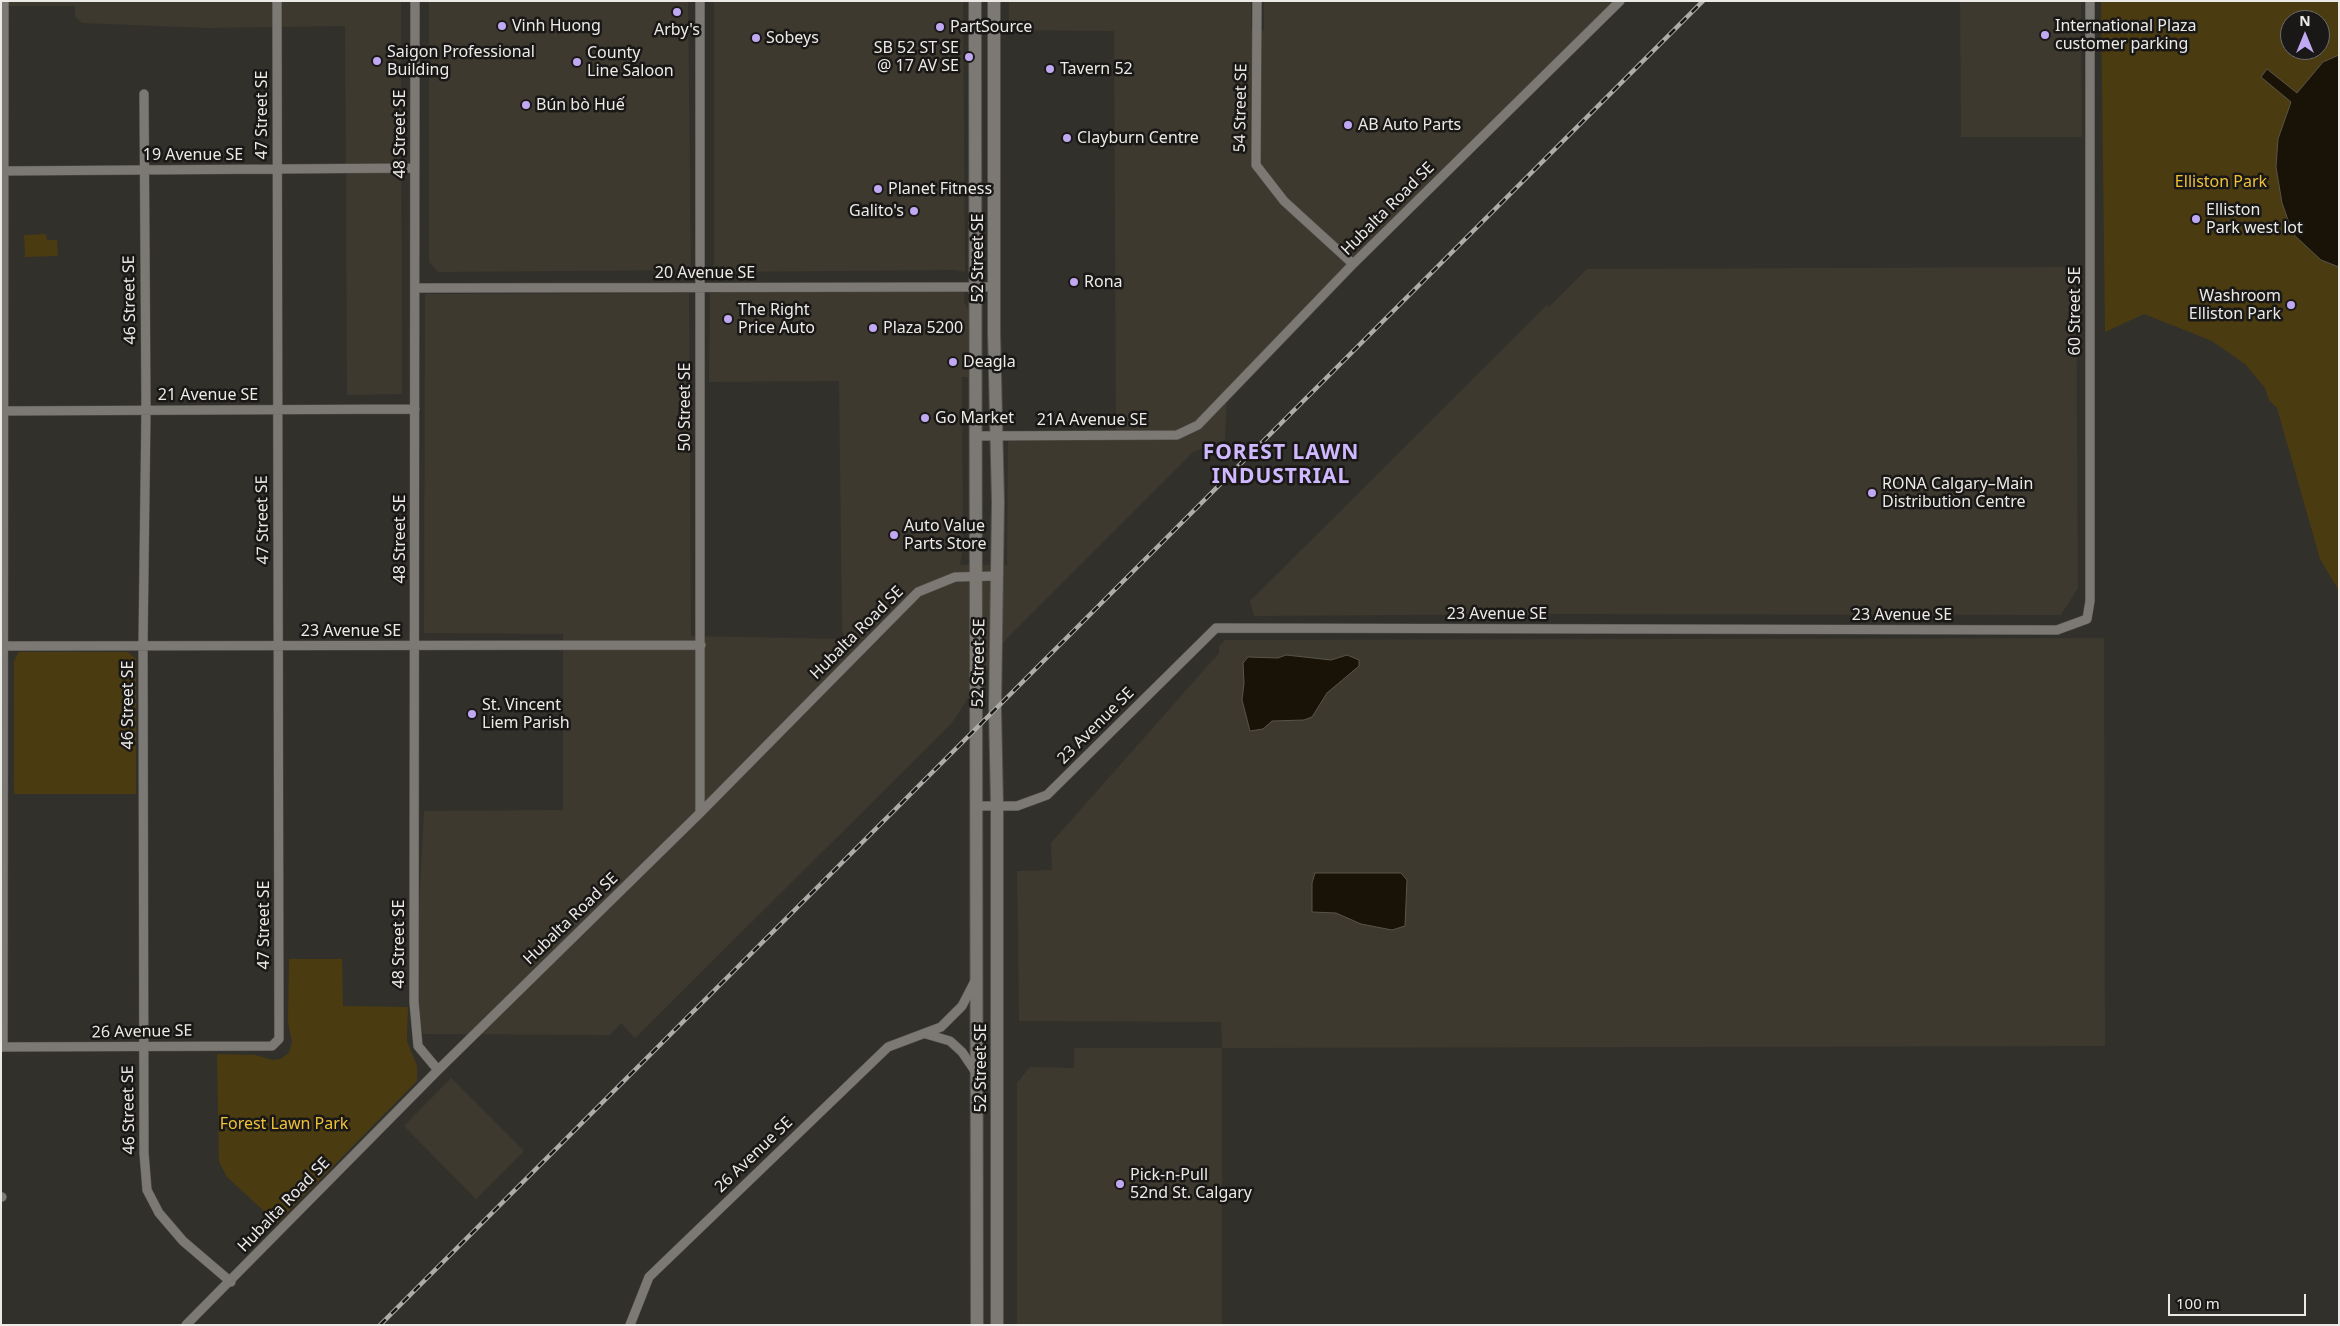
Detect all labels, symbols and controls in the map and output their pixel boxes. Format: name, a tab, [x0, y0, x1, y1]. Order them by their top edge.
marker: Arby's	[671, 6, 683, 18]
north arrow	[2280, 10, 2330, 60]
text: N	[2299, 11, 2311, 30]
place label: Vinh Huong	[512, 16, 601, 36]
place label: International Plaza customer parking	[2055, 16, 2197, 54]
place label: PartSource	[950, 17, 1032, 37]
marker: Vinh Huong	[496, 20, 508, 32]
place label: Arby's	[654, 20, 700, 40]
marker: PartSource	[934, 21, 946, 33]
place label: Sobeys	[766, 28, 819, 48]
marker: International Plaza customer parking	[2039, 29, 2051, 41]
marker: Sobeys	[750, 32, 762, 44]
place label: SB 52 ST SE @ 17 AV SE	[874, 38, 959, 76]
place label: Saigon Professional Building	[387, 42, 535, 80]
place label: County Line Saloon	[587, 43, 674, 81]
marker: SB 52 ST SE @ 17 AV SE	[963, 51, 975, 63]
marker: Saigon Professional Building	[371, 55, 383, 67]
marker: County Line Saloon	[571, 56, 583, 68]
place label: Tavern 52	[1060, 59, 1133, 79]
marker: Tavern 52	[1044, 63, 1056, 75]
street label: 54 Street SE	[1231, 63, 1251, 153]
street label: 47 Street SE	[252, 71, 272, 159]
street label: 48 Street SE	[390, 90, 410, 178]
place label: Bún bò Huế	[536, 95, 625, 115]
marker: Bún bò Huế	[520, 99, 532, 111]
place label: AB Auto Parts	[1358, 115, 1461, 135]
marker: AB Auto Parts	[1342, 119, 1354, 131]
place label: Clayburn Centre	[1077, 128, 1199, 148]
marker: Clayburn Centre	[1061, 132, 1073, 144]
street label: 19 Avenue SE	[143, 145, 243, 165]
street label: Hubalta Road SE	[1337, 158, 1439, 260]
park label: Elliston Park	[2175, 172, 2267, 192]
place label: Planet Fitness	[888, 179, 992, 199]
marker: Planet Fitness	[872, 183, 884, 195]
place label: Elliston Park west lot	[2206, 200, 2303, 238]
place label: Galito's	[849, 201, 904, 221]
marker: Galito's	[908, 205, 920, 217]
marker: Elliston Park west lot	[2190, 213, 2202, 225]
street label: 52 Street SE	[968, 214, 988, 302]
street label: 46 Street SE	[120, 255, 140, 345]
street label: 20 Avenue SE	[655, 263, 755, 283]
street label: 60 Street SE	[2065, 267, 2085, 355]
place label: Rona	[1084, 272, 1122, 292]
marker: Rona	[1068, 276, 1080, 288]
place label: Washroom Elliston Park	[2189, 286, 2281, 324]
marker: Washroom Elliston Park	[2285, 299, 2297, 311]
place label: The Right Price Auto	[738, 300, 815, 338]
marker: The Right Price Auto	[722, 313, 734, 325]
place label: Plaza 5200	[883, 318, 963, 338]
marker: Plaza 5200	[867, 322, 879, 334]
place label: Deagla	[963, 352, 1016, 372]
marker: Deagla	[947, 356, 959, 368]
street label: 50 Street SE	[675, 363, 695, 451]
street label: 21 Avenue SE	[158, 385, 258, 405]
place label: Go Market	[935, 408, 1014, 428]
street label: 21A Avenue SE	[1037, 410, 1147, 430]
marker: Go Market	[919, 412, 931, 424]
district label: FOREST LAWN INDUSTRIAL	[1201, 440, 1361, 490]
place label: RONA Calgary–Main Distribution Centre	[1882, 474, 2033, 512]
street label: 47 Street SE	[253, 475, 273, 565]
marker: RONA Calgary–Main Distribution Centre	[1866, 487, 1878, 499]
street label: 48 Street SE	[390, 495, 410, 583]
place label: Auto Value Parts Store	[904, 516, 986, 554]
marker: Auto Value Parts Store	[888, 529, 900, 541]
street label: Hubalta Road SE	[806, 582, 908, 684]
street label: 23 Avenue SE	[1447, 604, 1547, 624]
street label: 23 Avenue SE	[1852, 605, 1952, 625]
street label: 52 Street SE	[969, 618, 989, 708]
street label: 23 Avenue SE	[301, 621, 401, 641]
street label: 46 Street SE	[118, 661, 138, 749]
street label: 23 Avenue SE	[1054, 684, 1138, 768]
place label: St. Vincent Liem Parish	[482, 695, 570, 733]
marker: St. Vincent Liem Parish	[466, 708, 478, 720]
street label: Hubalta Road SE	[520, 869, 622, 969]
street label: 47 Street SE	[254, 881, 274, 969]
street label: 48 Street SE	[389, 900, 409, 988]
street label: 26 Avenue SE	[92, 1022, 192, 1042]
street label: 52 Street SE	[971, 1024, 991, 1112]
street label: 46 Street SE	[119, 1065, 139, 1155]
street label: 26 Avenue SE	[711, 1113, 797, 1197]
park label: Forest Lawn Park	[220, 1114, 348, 1134]
street label: Hubalta Road SE	[234, 1154, 334, 1256]
place label: Pick-n-Pull 52nd St. Calgary	[1130, 1165, 1252, 1203]
marker: Pick-n-Pull 52nd St. Calgary	[1114, 1178, 1126, 1190]
scale bar	[2170, 1284, 2308, 1316]
text: 100 m	[2176, 1293, 2220, 1313]

